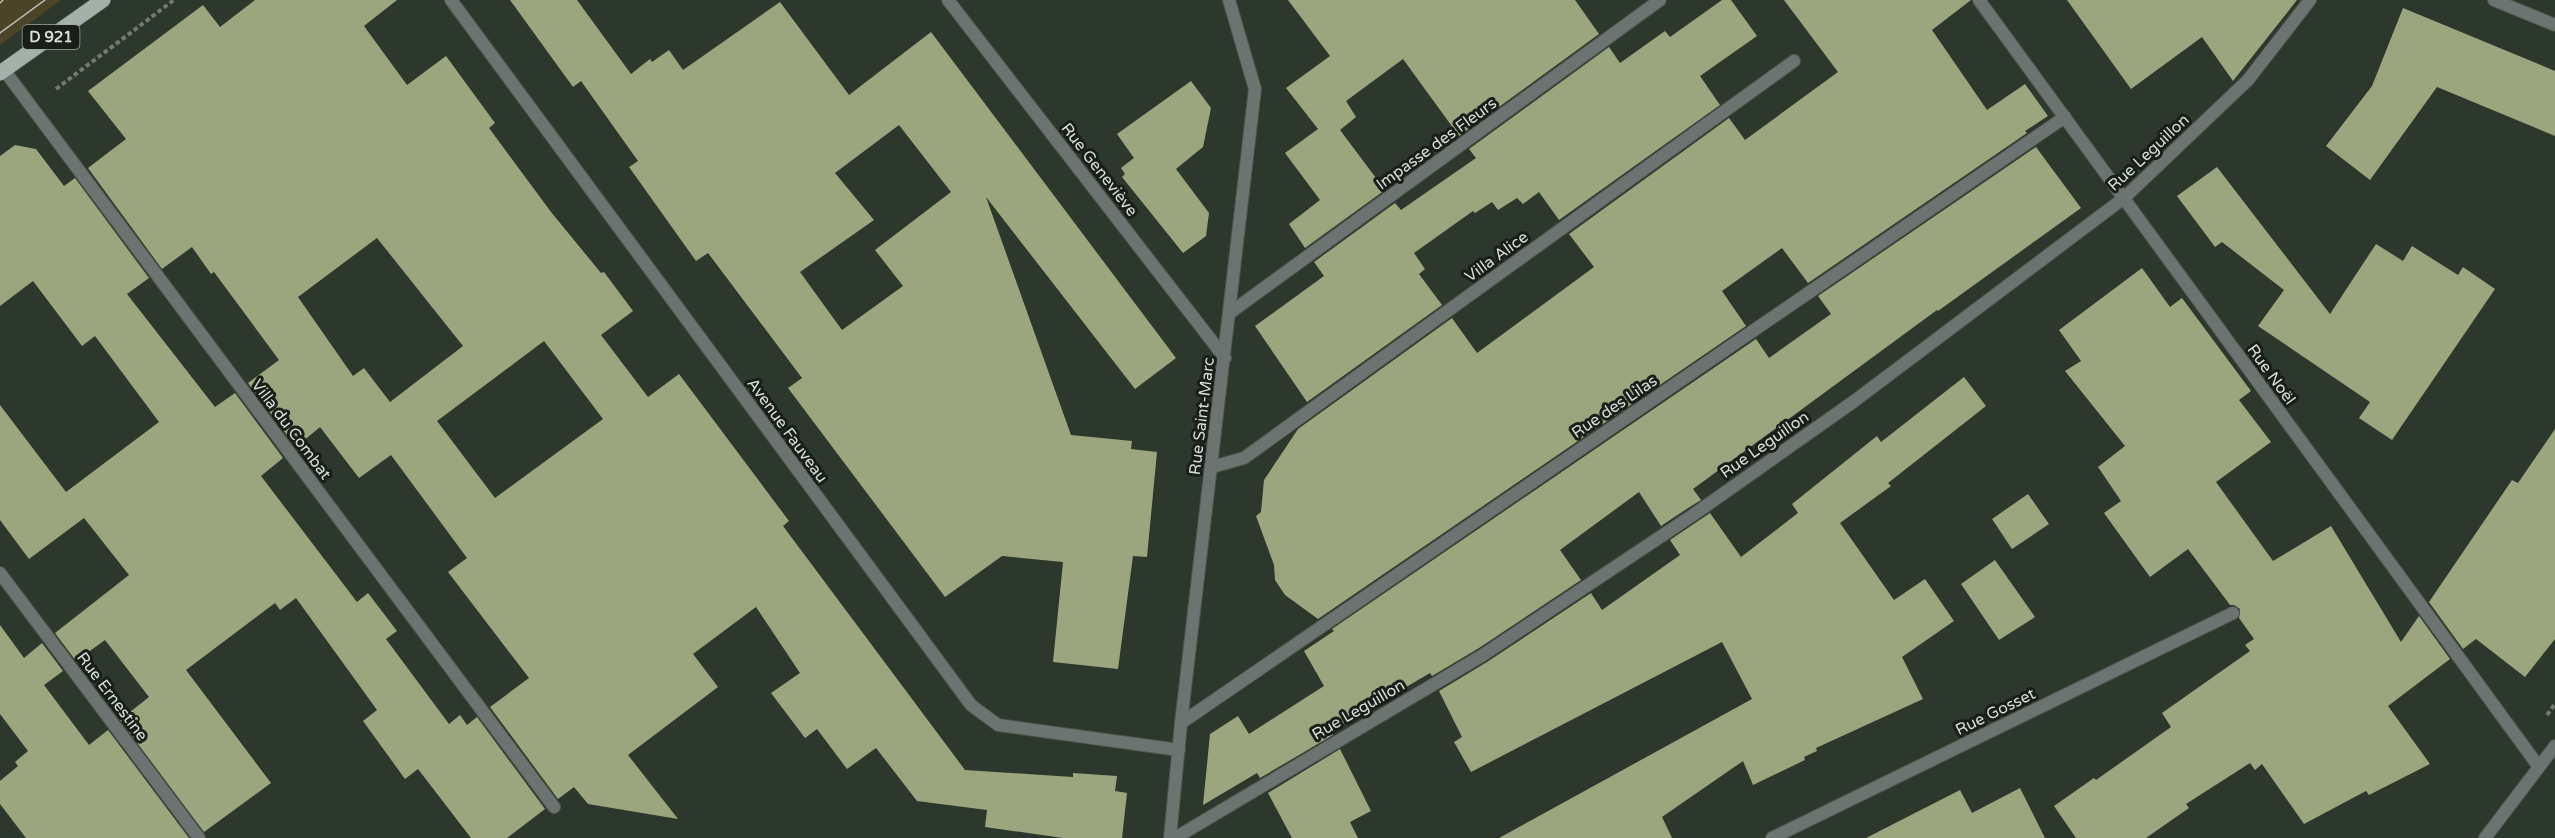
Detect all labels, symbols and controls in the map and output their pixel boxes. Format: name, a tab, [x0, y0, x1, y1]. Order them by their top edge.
road number: D 921	[22, 25, 80, 49]
street label: Impasse des Fleurs	[1372, 93, 1501, 194]
street label: Rue Leguillon	[2104, 110, 2193, 195]
street label: Rue Geneviève	[1057, 119, 1142, 220]
street label: Villa Alice	[1461, 227, 1532, 286]
street label: Rue Noël	[2243, 340, 2300, 409]
street label: Rue Saint-Marc	[1185, 356, 1219, 476]
street label: Rue des Lilas	[1568, 371, 1661, 443]
street label: Avenue Fauveau	[742, 374, 832, 487]
street label: Villa du Combat	[247, 376, 335, 484]
street label: Rue Leguillon	[1716, 407, 1813, 483]
street label: Rue Ernestine	[72, 648, 152, 745]
street label: Rue Leguillon	[1309, 675, 1408, 744]
street label: Rue Gosset	[1952, 684, 2039, 740]

